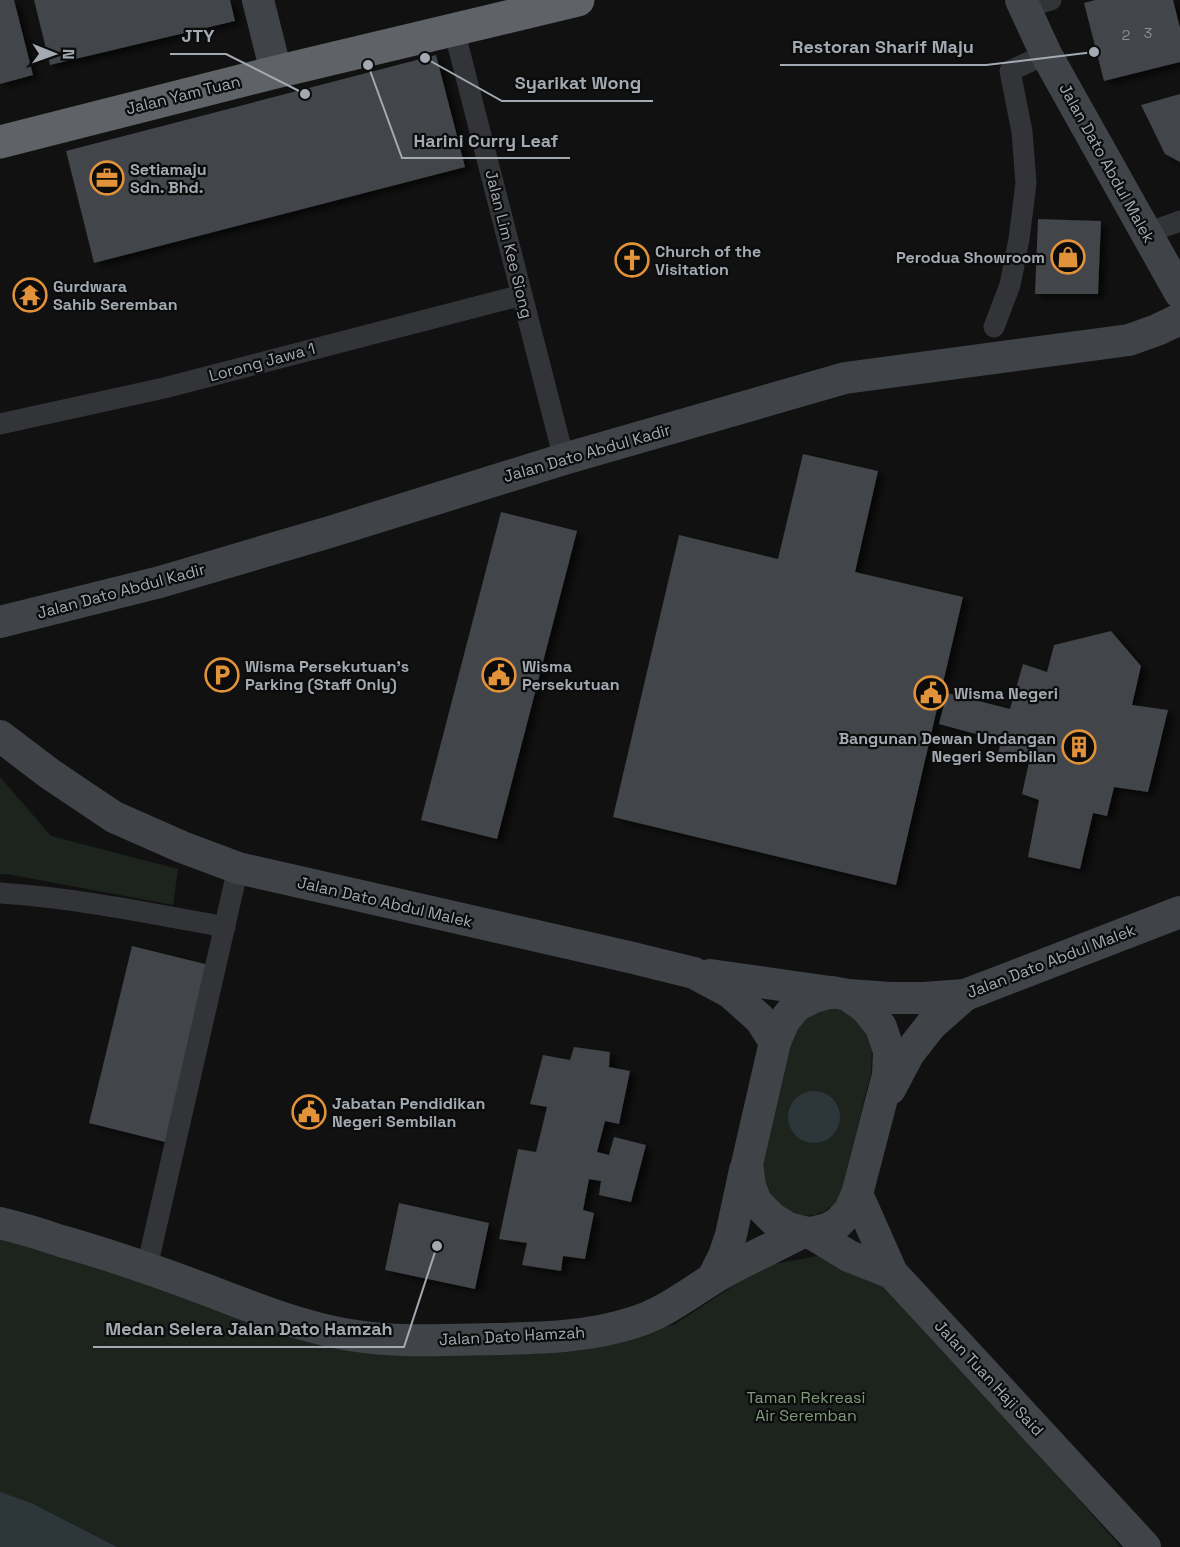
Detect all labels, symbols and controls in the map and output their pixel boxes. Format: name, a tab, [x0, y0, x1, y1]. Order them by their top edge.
callout: JTY	[170, 18, 226, 54]
north arrow	[24, 24, 84, 84]
text: JTY	[182, 24, 215, 47]
house number: 3	[1144, 24, 1152, 42]
house number: 2	[1122, 26, 1130, 44]
callout: Restoran Sharif Maju	[780, 29, 986, 65]
text: Restoran Sharif Maju	[792, 35, 974, 58]
text: N	[58, 49, 79, 60]
callout: Syarikat Wong	[502, 65, 653, 101]
street label: Jalan Yam Tuan	[124, 71, 242, 119]
text: Syarikat Wong	[515, 71, 641, 94]
street label: Jalan Dato Abdul Malek	[1054, 80, 1160, 247]
callout: Harini Curry Leaf	[402, 122, 570, 158]
text: Harini Curry Leaf	[414, 129, 559, 152]
place label: Setiamaju Sdn. Bhd.	[130, 159, 207, 198]
office icon: Setiamaju Sdn. Bhd.	[89, 160, 125, 196]
street label: Jalan Lim Kee Siong	[480, 168, 538, 320]
shop icon: Perodua Showroom	[1050, 239, 1086, 275]
place label: Church of the Visitation	[655, 241, 761, 280]
church icon: Church of the Visitation	[614, 242, 650, 278]
place label: Perodua Showroom	[896, 247, 1045, 268]
place label: Gurdwara Sahib Seremban	[53, 276, 178, 315]
temple icon: Gurdwara Sahib Seremban	[12, 277, 48, 313]
street label: Lorong Jawa 1	[207, 338, 317, 386]
street label: Jalan Dato Abdul Kadir	[501, 419, 673, 487]
street label: Jalan Dato Abdul Kadir	[35, 558, 207, 624]
place label: Wisma Persekutuan's Parking (Staff Only)	[245, 656, 409, 695]
place label: Wisma Persekutuan	[522, 656, 620, 695]
parking icon: Wisma Persekutuan's Parking (Staff Only)	[204, 657, 240, 693]
public building icon: Wisma Persekutuan	[481, 657, 517, 693]
public building icon: Wisma Negeri	[913, 675, 949, 711]
place label: Wisma Negeri	[954, 683, 1058, 704]
place label: Bangunan Dewan Undangan Negeri Sembilan	[838, 728, 1056, 767]
building icon: Bangunan Dewan Undangan Negeri Sembilan	[1061, 729, 1097, 765]
street label: Jalan Dato Abdul Malek	[295, 872, 475, 932]
street label: Jalan Dato Abdul Malek	[964, 919, 1139, 1003]
place label: Jabatan Pendidikan Negeri Sembilan	[332, 1093, 485, 1132]
public building icon: Jabatan Pendidikan Negeri Sembilan	[291, 1094, 327, 1130]
callout: Medan Selera Jalan Dato Hamzah	[93, 1311, 404, 1347]
street label: Jalan Tuan Haji Said	[930, 1316, 1048, 1440]
text: Medan Selera Jalan Dato Hamzah	[105, 1317, 393, 1340]
street label: Jalan Dato Hamzah	[438, 1322, 586, 1350]
park label: Taman Rekreasi Air Seremban	[747, 1387, 865, 1426]

